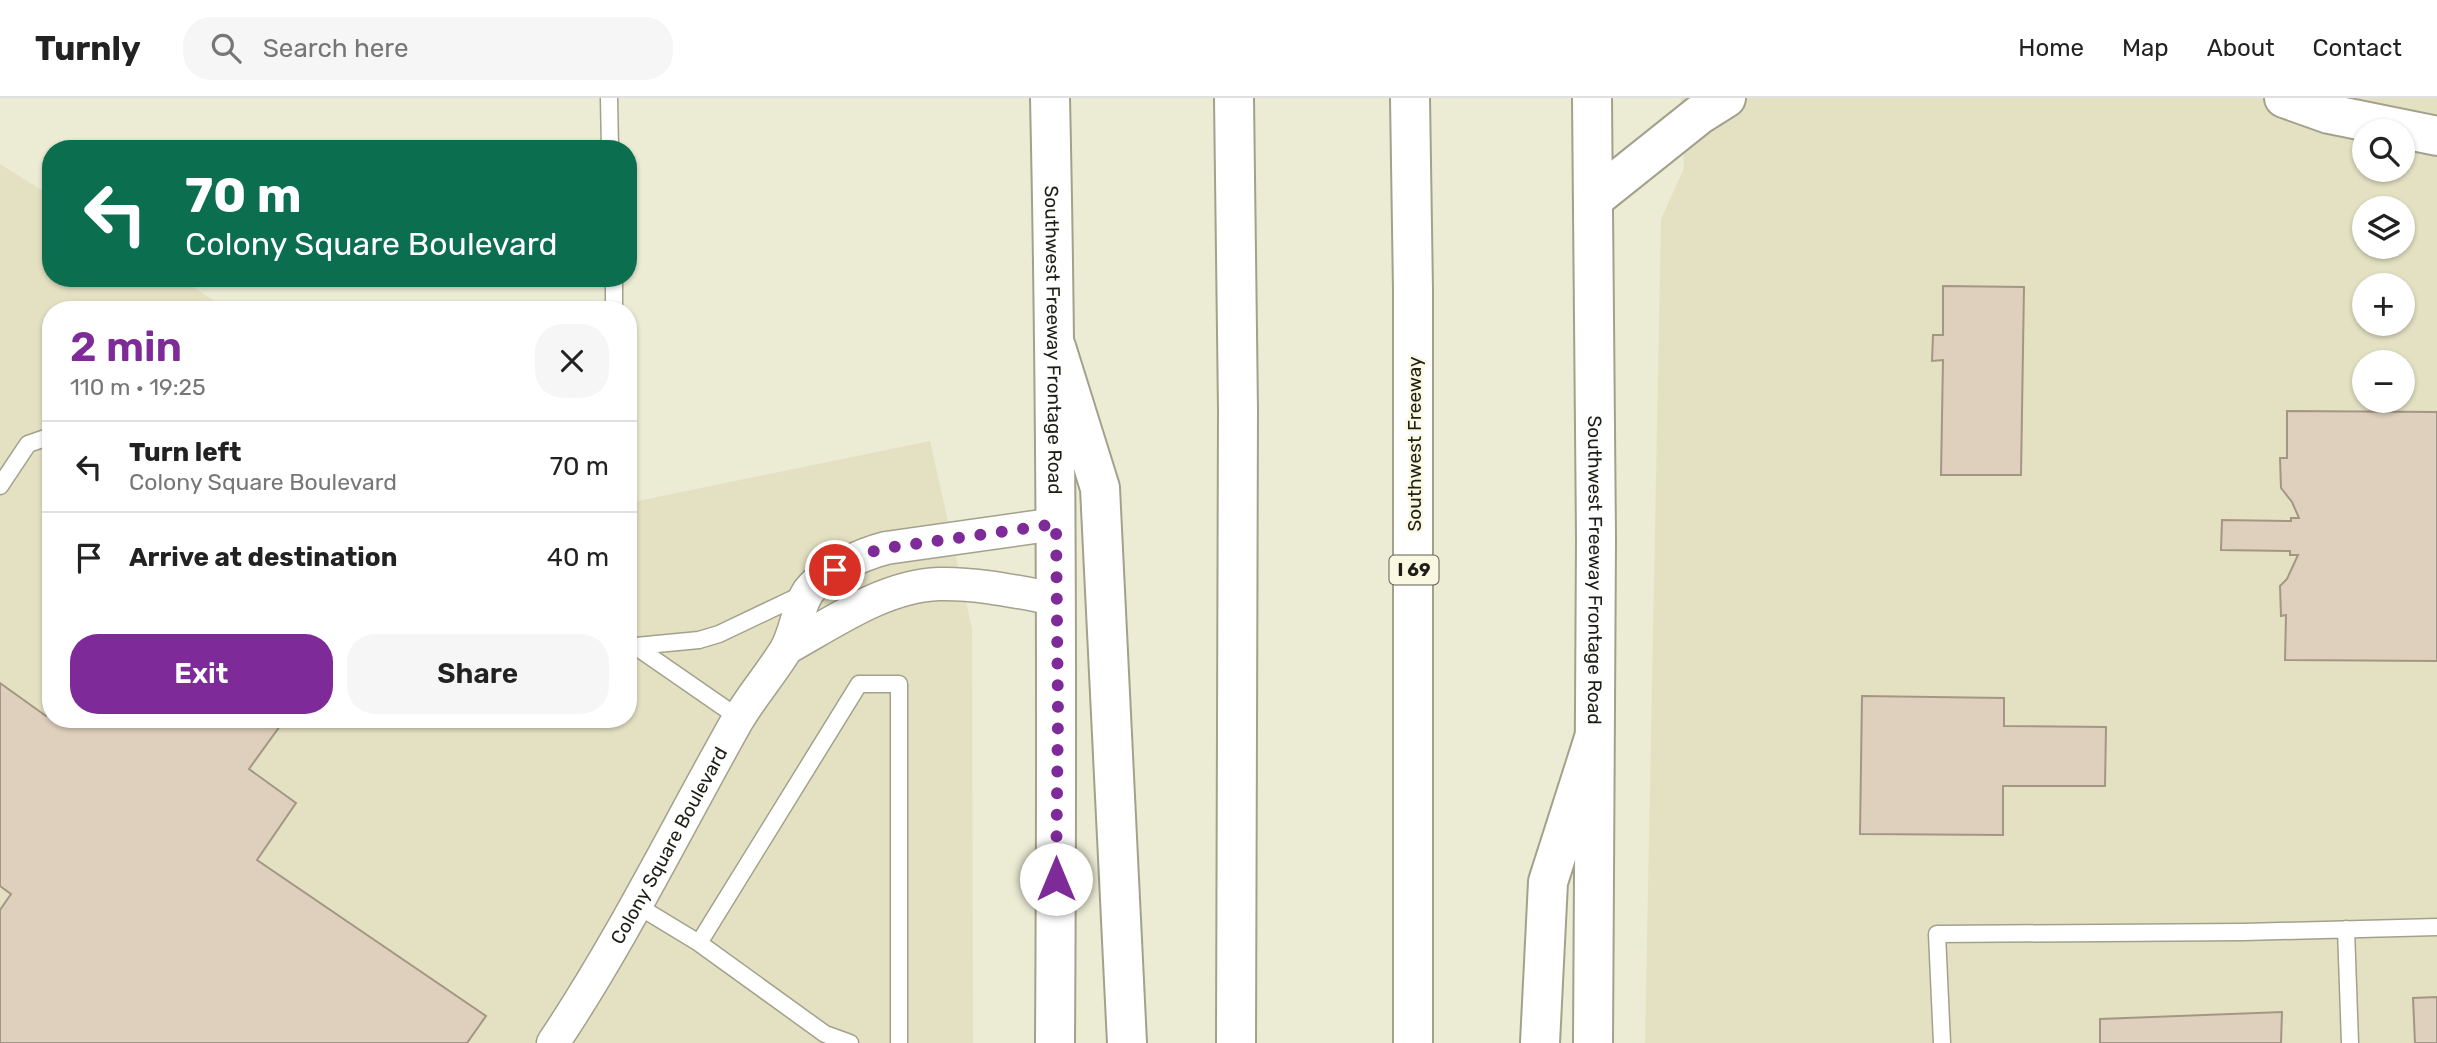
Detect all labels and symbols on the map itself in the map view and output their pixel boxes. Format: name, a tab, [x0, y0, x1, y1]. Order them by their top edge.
street label: Southwest Freeway Frontage Road	[1040, 185, 1067, 495]
street label: Southwest Freeway	[1403, 357, 1426, 532]
street label: Southwest Freeway Frontage Road	[1583, 415, 1608, 725]
pin	[805, 540, 865, 600]
road number: I 69	[1390, 556, 1438, 584]
street label: Colony Square Boulevard	[605, 743, 732, 948]
position arrow	[1019, 842, 1093, 916]

